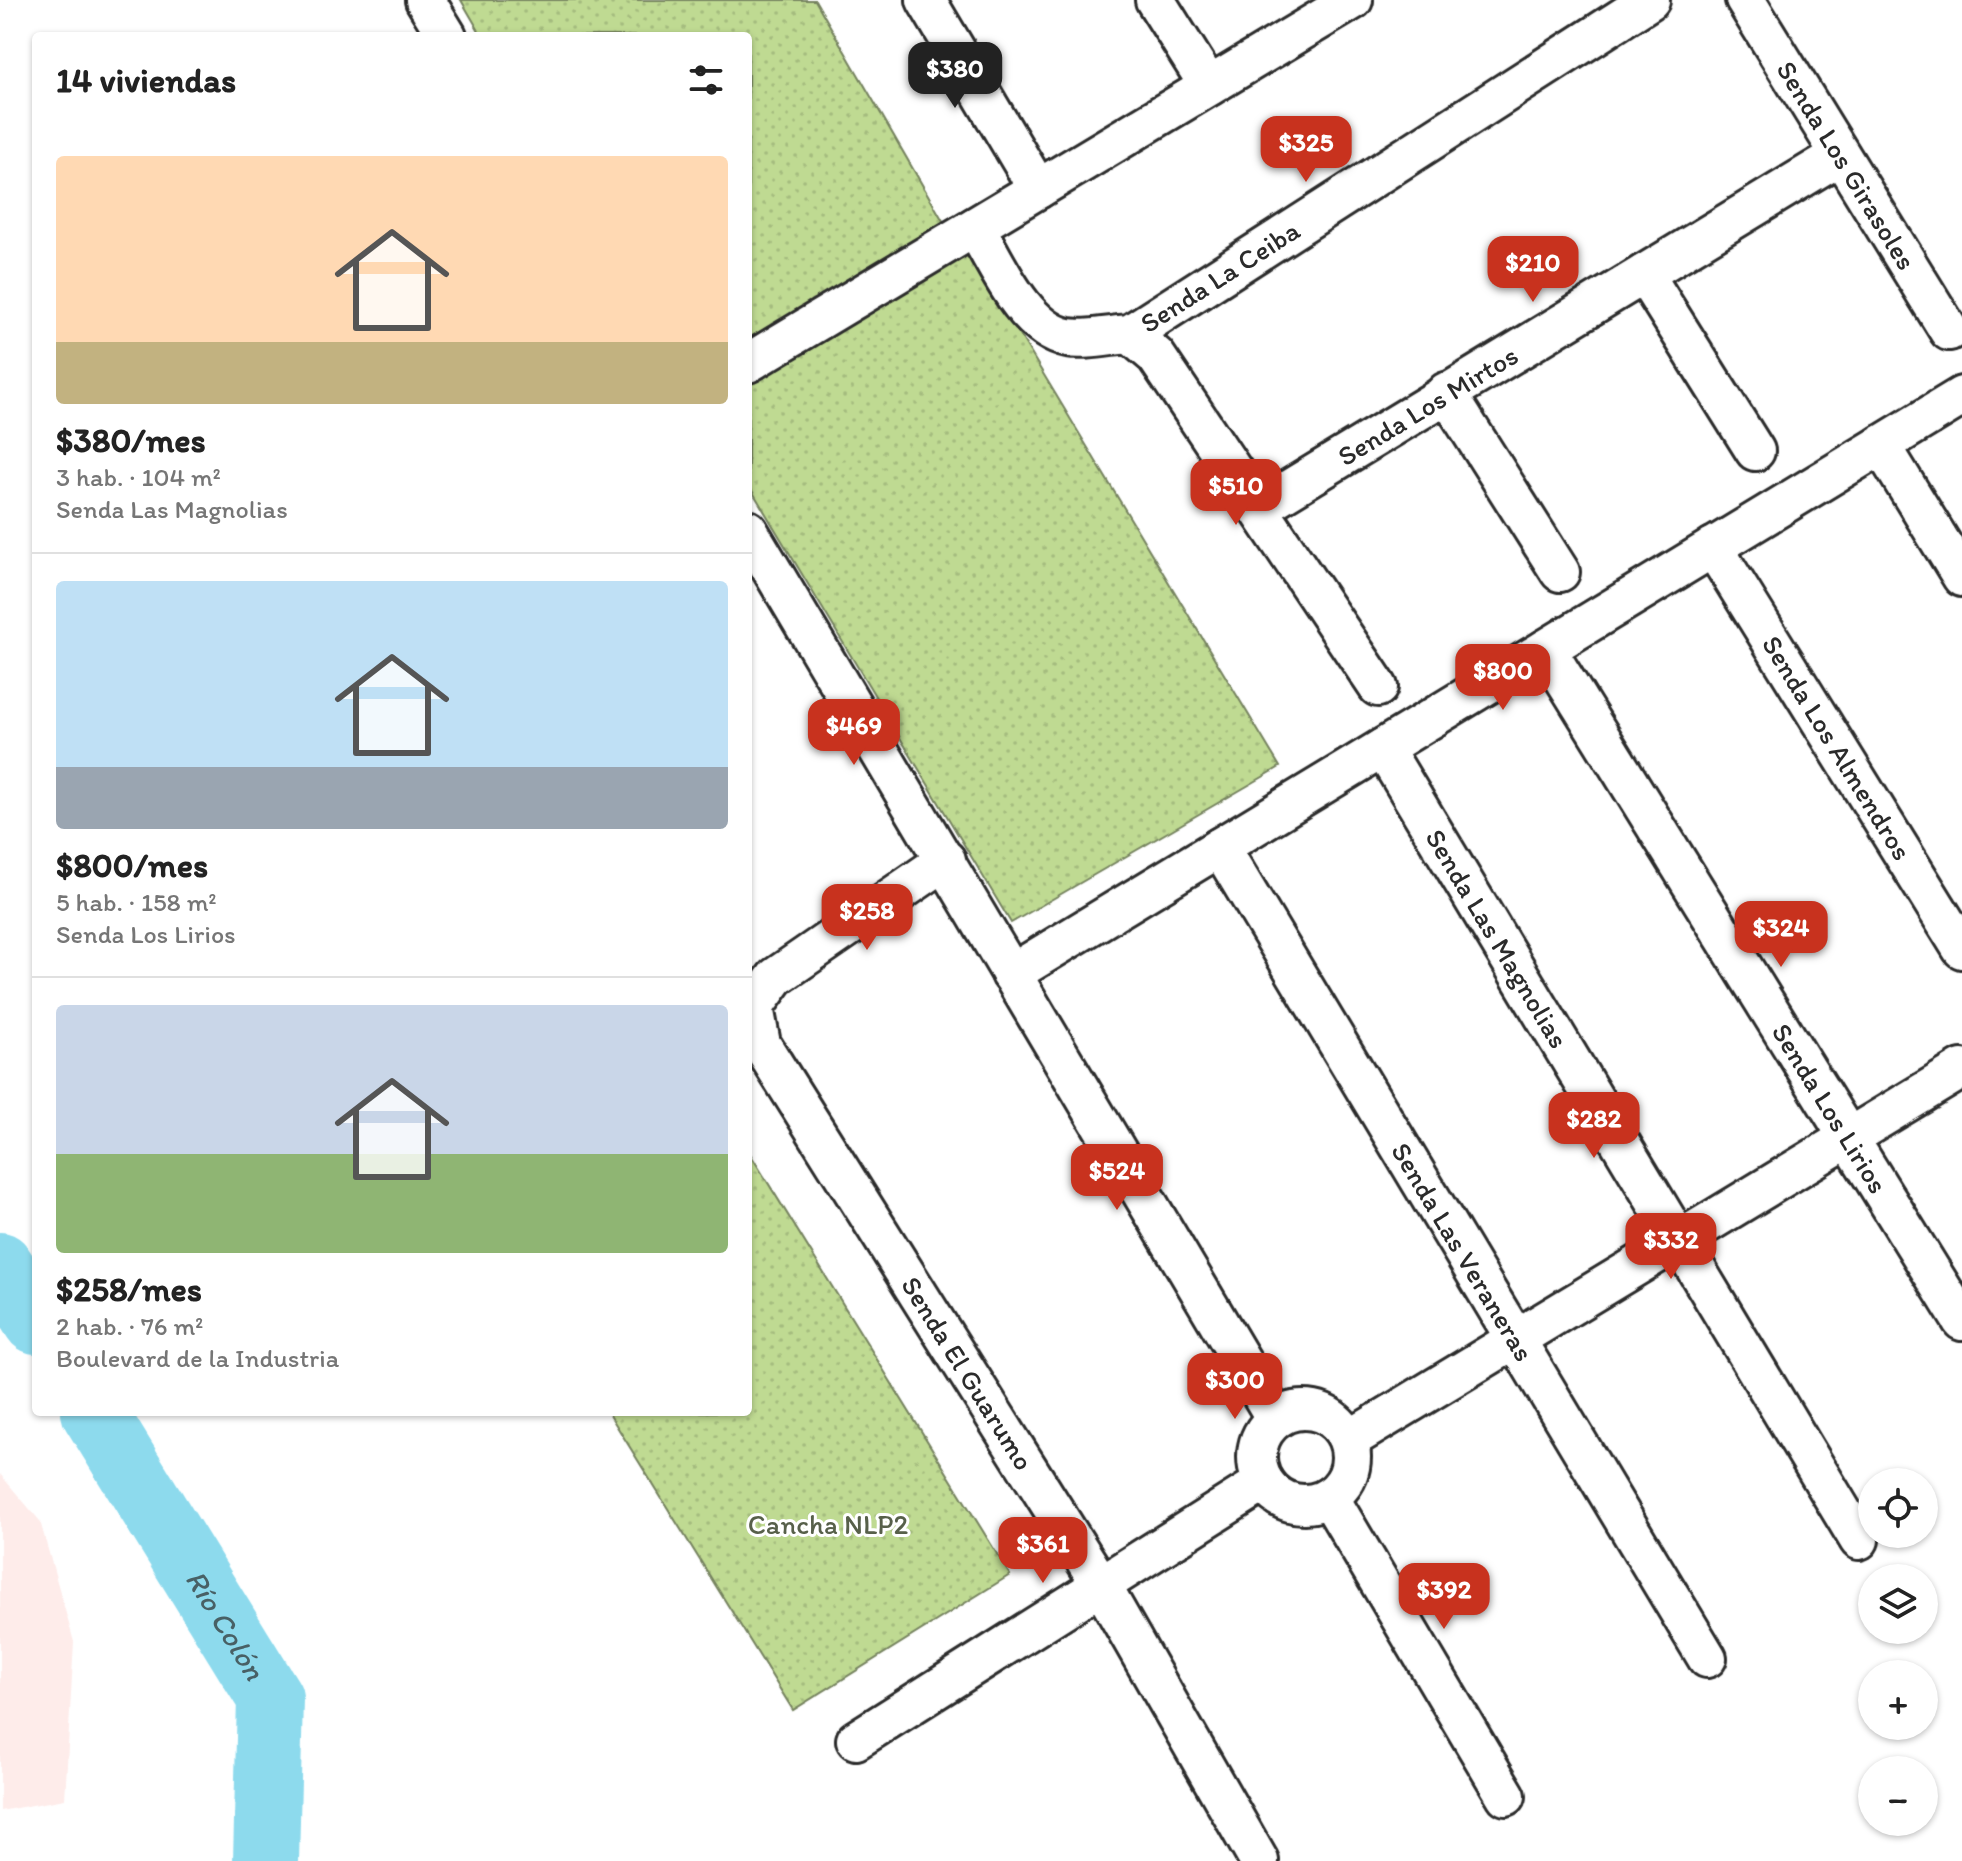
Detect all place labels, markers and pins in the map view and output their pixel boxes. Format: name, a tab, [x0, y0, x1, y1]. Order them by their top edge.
pin: $380	[908, 42, 1002, 110]
pin: $325	[1259, 116, 1353, 184]
pin: $210	[1486, 236, 1580, 304]
pin: $510	[1189, 459, 1283, 527]
pin: $800	[1456, 644, 1550, 712]
pin: $469	[807, 699, 901, 767]
pin: $258	[820, 884, 914, 952]
pin: $324	[1734, 901, 1828, 969]
pin: $282	[1547, 1092, 1641, 1160]
pin: $524	[1070, 1144, 1164, 1212]
pin: $332	[1624, 1213, 1718, 1281]
pin: $300	[1188, 1353, 1282, 1421]
pin: $361	[996, 1517, 1090, 1585]
pin: $392	[1397, 1563, 1491, 1631]

